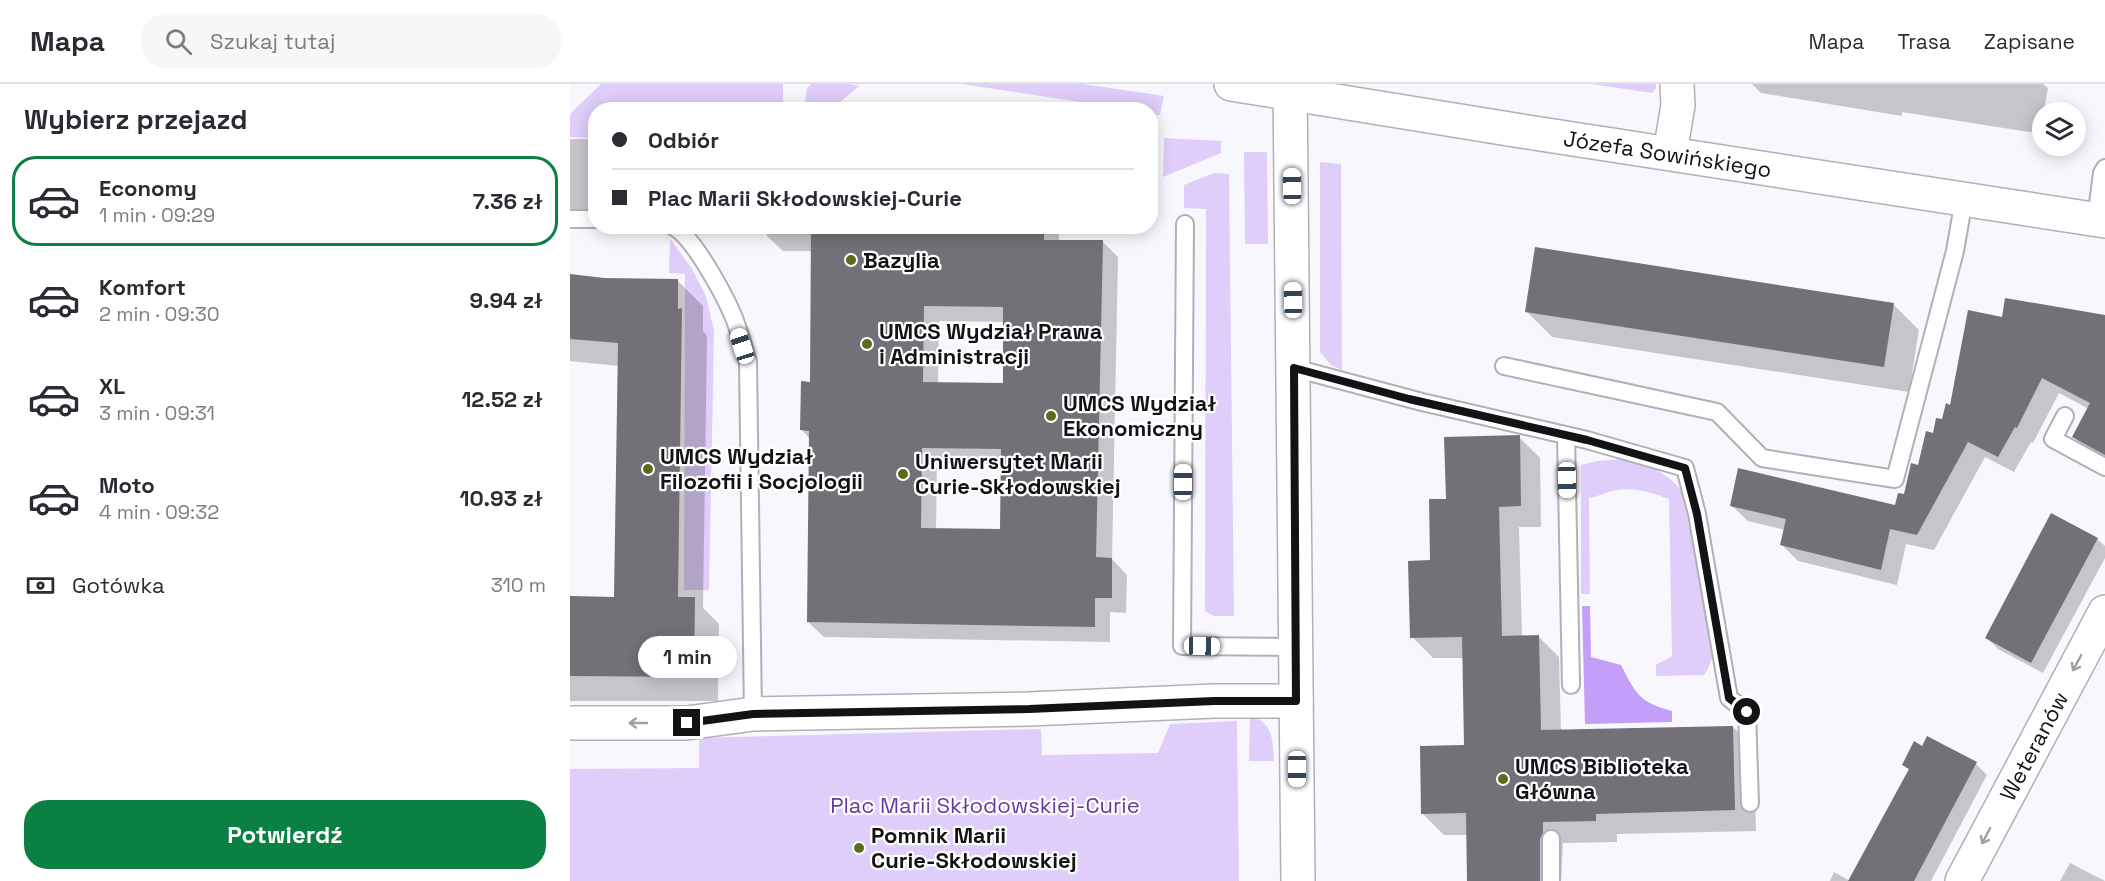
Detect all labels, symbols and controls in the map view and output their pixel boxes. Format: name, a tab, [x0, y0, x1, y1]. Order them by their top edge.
search box	[141, 14, 561, 68]
text: Mapa	[30, 23, 105, 59]
icon: search	[162, 25, 195, 58]
text: Szukaj tutaj	[210, 27, 335, 55]
text: Mapa	[1809, 28, 1864, 55]
text: Trasa	[1897, 28, 1951, 55]
text: Zapisane	[1984, 28, 2075, 55]
text: Wybierz przejazd	[24, 102, 248, 137]
map controls	[2032, 102, 2086, 156]
button: layers	[2032, 102, 2086, 156]
street label: Józefa Sowińskiego	[1561, 124, 1773, 183]
text: Odbiór	[648, 126, 719, 154]
car	[1283, 168, 1301, 204]
icon: car	[27, 174, 81, 228]
text: Economy	[99, 174, 197, 202]
text: Plac Marii Skłodowskiej-Curie	[648, 184, 962, 212]
text: 7.36 zł	[473, 187, 543, 215]
text: 1 min · 09:29	[99, 202, 215, 228]
place label: Bazylia	[863, 246, 940, 274]
marker: Bazylia	[844, 253, 858, 267]
icon: car	[27, 273, 81, 327]
text: Komfort	[99, 273, 186, 301]
car	[1284, 282, 1302, 318]
text: 9.94 zł	[470, 286, 543, 314]
text: 2 min · 09:30	[99, 301, 220, 327]
place label: UMCS Wydział Prawa i Administracji	[879, 317, 1103, 370]
car	[728, 326, 756, 366]
marker: UMCS Wydział Prawa i Administracji	[860, 337, 874, 351]
icon: car	[27, 372, 81, 426]
text: XL	[99, 372, 125, 400]
text: 12.52 zł	[461, 385, 543, 413]
place label: UMCS Wydział Ekonomiczny	[1063, 389, 1217, 442]
text: 3 min · 09:31	[99, 400, 215, 426]
marker: UMCS Wydział Ekonomiczny	[1044, 409, 1058, 423]
place label: UMCS Wydział Filozofii i Socjologii	[660, 442, 863, 495]
place label: Uniwersytet Marii Curie-Skłodowskiej	[915, 447, 1121, 500]
marker: UMCS Wydział Filozofii i Socjologii	[641, 462, 655, 476]
car	[1558, 462, 1576, 498]
car	[1174, 464, 1192, 500]
marker: Uniwersytet Marii Curie-Skłodowskiej	[896, 467, 910, 481]
icon: car	[27, 471, 81, 525]
text: Moto	[99, 471, 155, 499]
text: 10.93 zł	[460, 484, 543, 512]
text: 4 min · 09:32	[99, 499, 219, 525]
icon: cash	[24, 569, 57, 602]
text: Gotówka	[72, 571, 165, 599]
text: 310 m	[491, 572, 546, 598]
callout: 1 min	[638, 636, 736, 678]
car	[1184, 637, 1220, 655]
text: 1 min	[663, 644, 712, 670]
one-way arrow	[2071, 654, 2083, 672]
street label: Weteranów	[1993, 687, 2074, 805]
route start	[1733, 698, 1760, 725]
route end	[673, 709, 700, 736]
one-way arrow	[629, 717, 649, 729]
car	[1288, 751, 1306, 787]
place label: UMCS Biblioteka Główna	[1515, 752, 1689, 805]
marker: UMCS Biblioteka Główna	[1496, 772, 1510, 786]
park label: Plac Marii Skłodowskiej-Curie	[830, 791, 1140, 819]
button: Potwierdź	[24, 800, 546, 869]
place label: Pomnik Marii Curie-Skłodowskiej	[871, 821, 1077, 874]
one-way arrow	[1980, 826, 1991, 844]
marker: Pomnik Marii Curie-Skłodowskiej	[852, 841, 866, 855]

